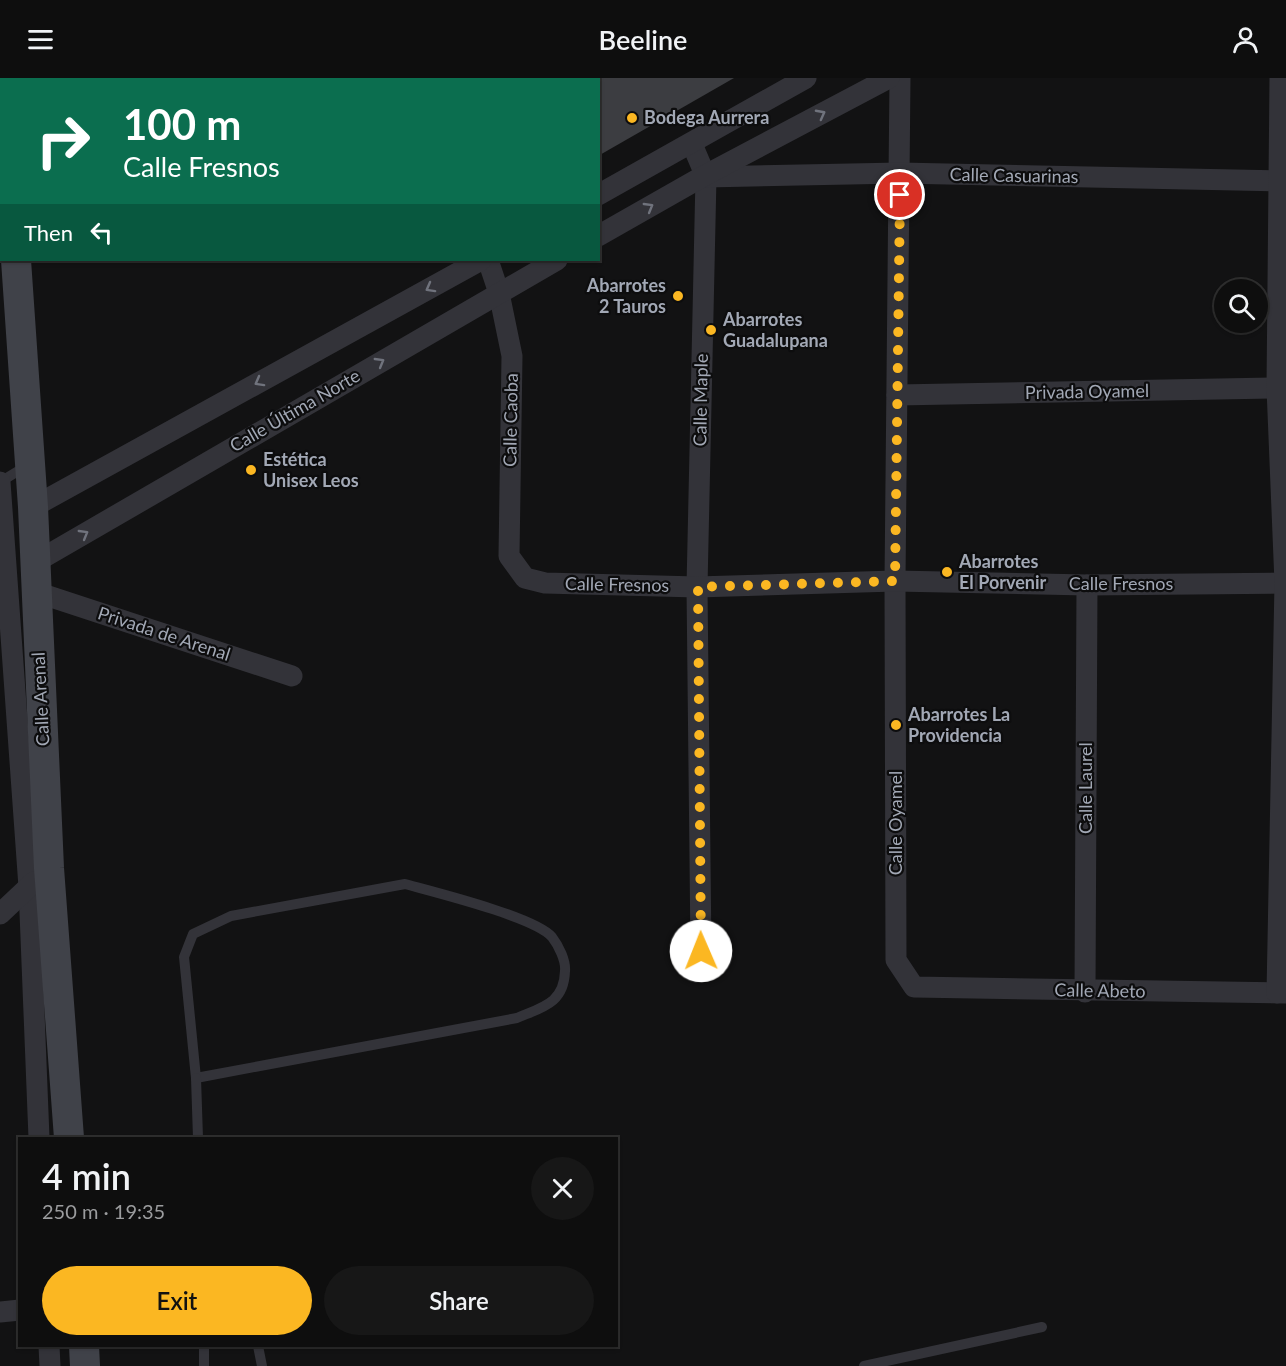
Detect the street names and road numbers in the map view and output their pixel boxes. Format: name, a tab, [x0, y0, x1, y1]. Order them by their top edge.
street label: Calle Casuarinas	[949, 163, 1079, 187]
street label: Calle Maple	[688, 353, 712, 447]
street label: Calle Última Norte	[226, 364, 363, 456]
street label: Calle Caoba	[498, 373, 522, 467]
street label: Privada Oyamel	[1025, 379, 1149, 403]
street label: Calle Fresnos	[565, 572, 670, 596]
street label: Calle Fresnos	[1069, 572, 1173, 594]
street label: Privada de Arenal	[95, 601, 233, 665]
street label: Calle Arenal	[27, 652, 53, 747]
street label: Calle Laurel	[1074, 742, 1096, 834]
street label: Calle Oyamel	[884, 771, 906, 875]
street label: Calle Abeto	[1054, 978, 1146, 1002]

